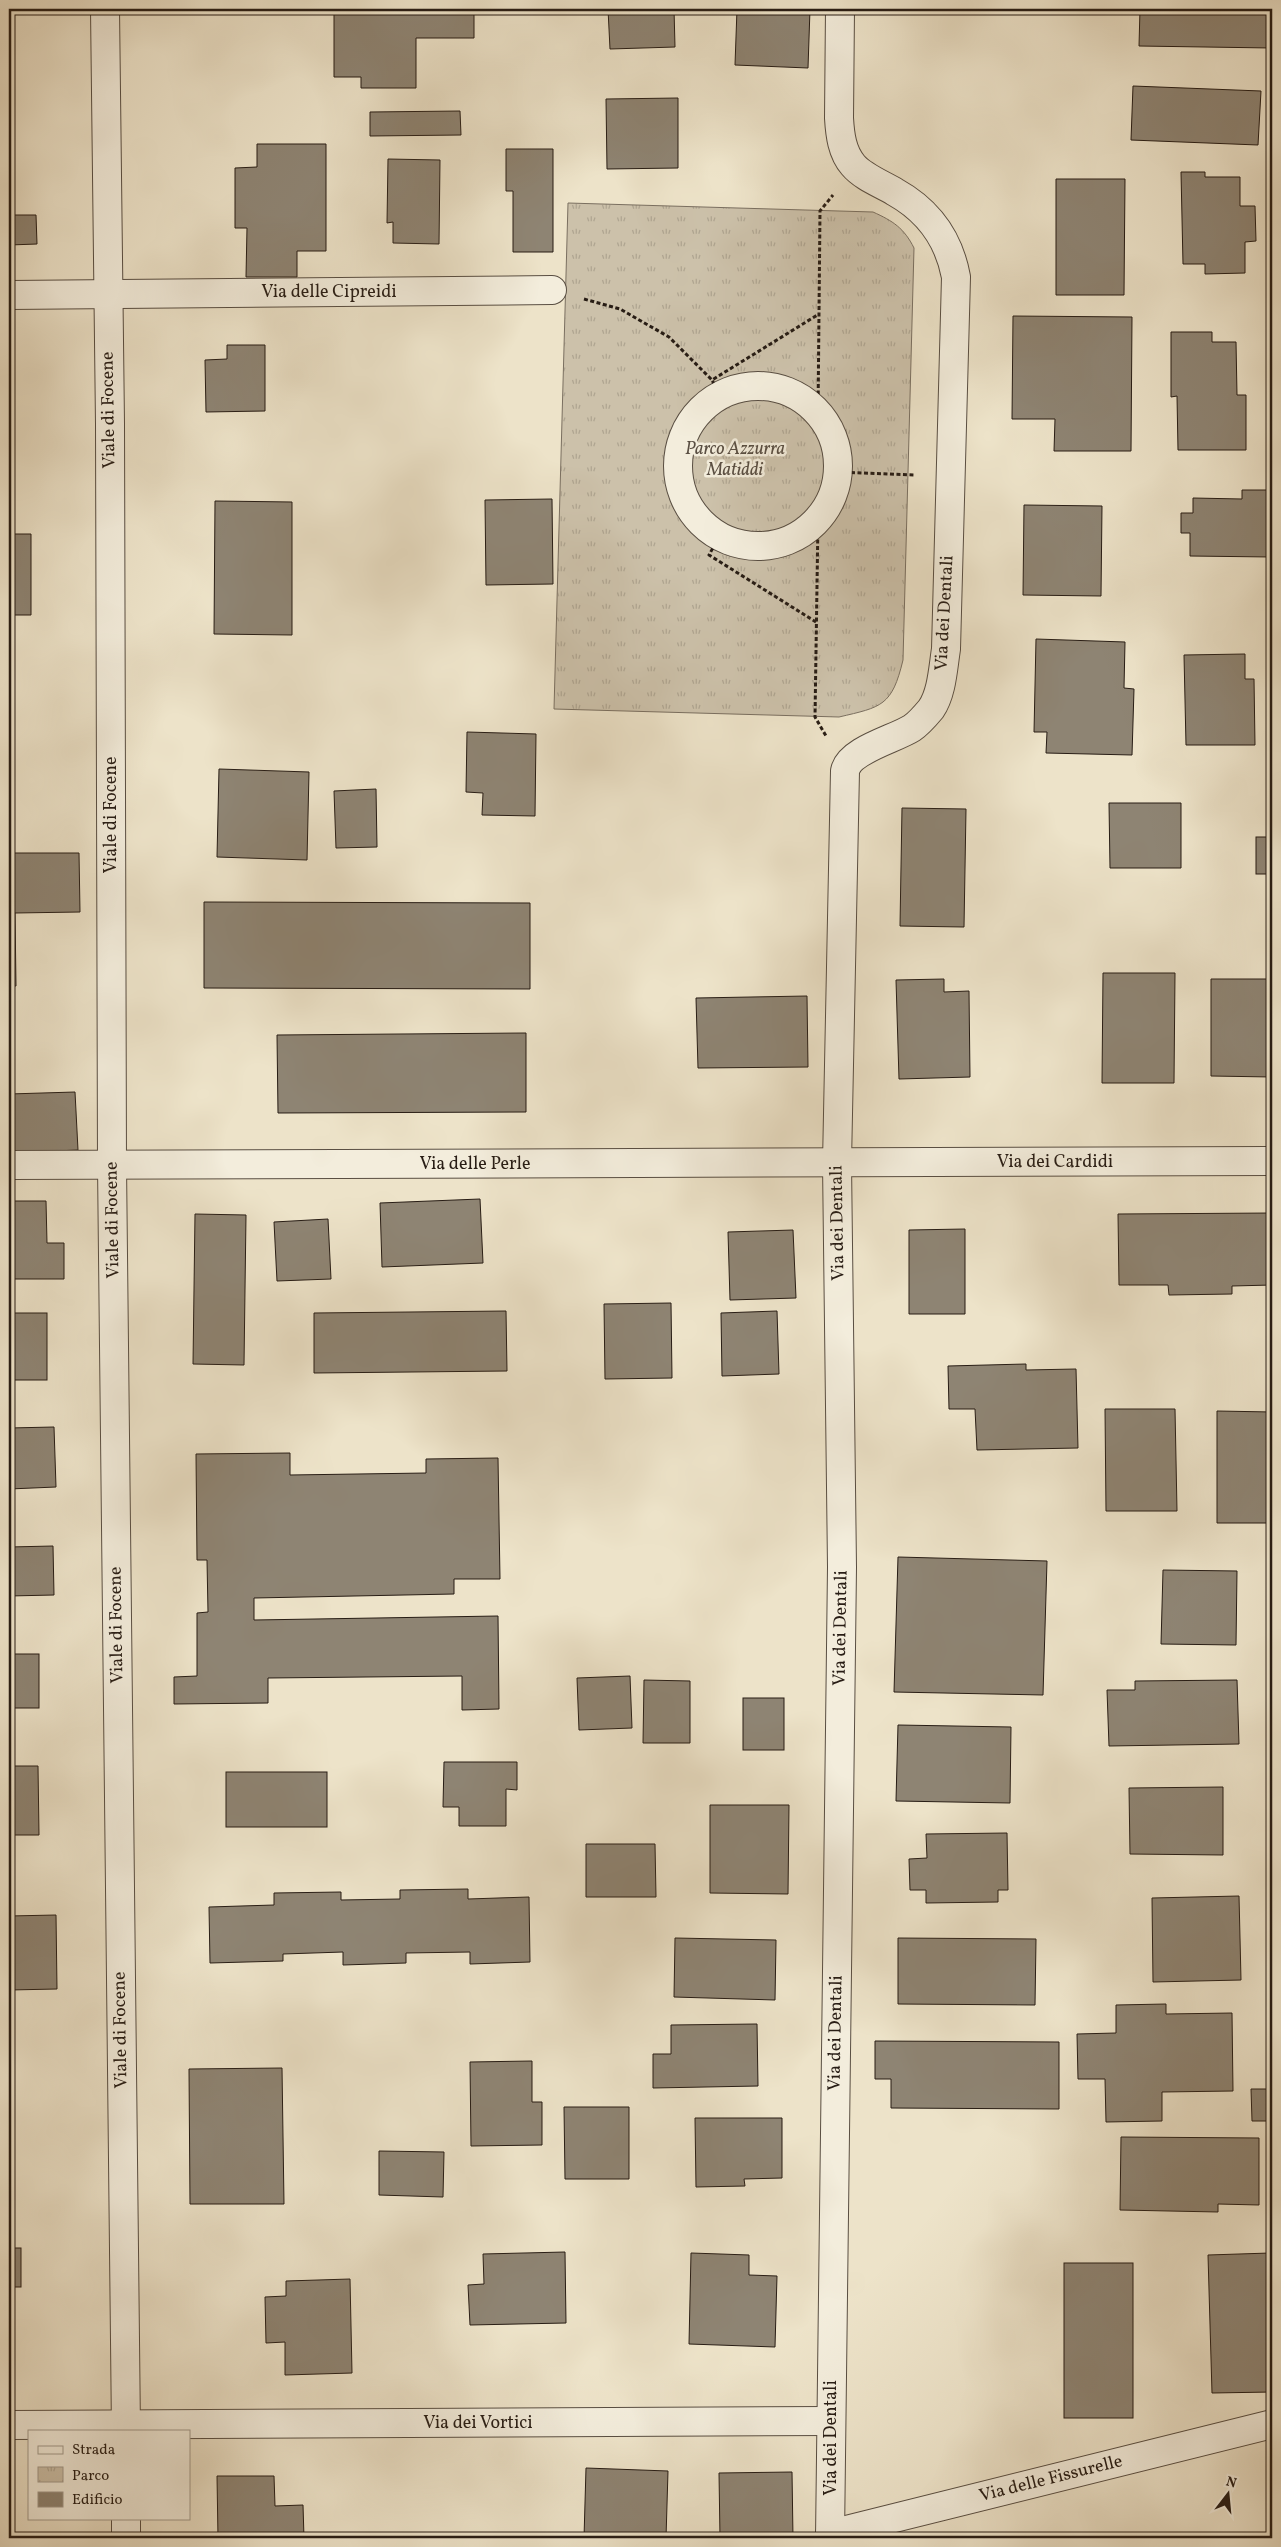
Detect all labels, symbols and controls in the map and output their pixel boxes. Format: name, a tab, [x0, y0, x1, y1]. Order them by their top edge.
street label: Via delle Cipreidi	[261, 280, 397, 305]
street label: Viale di Focene	[95, 351, 123, 469]
park label: Parco Azzurra Matiddi	[685, 437, 785, 483]
street label: Via dei Dentali	[929, 555, 961, 671]
street label: Viale di Focene	[99, 756, 124, 874]
street label: Via dei Cardidi	[997, 1150, 1113, 1175]
street label: Via delle Perle	[419, 1152, 531, 1177]
street label: Viale di Focene	[99, 1161, 127, 1279]
street label: Via dei Dentali	[824, 1165, 852, 1281]
street label: Viale di Focene	[103, 1566, 131, 1684]
street label: Via dei Dentali	[827, 1570, 855, 1686]
street label: Viale di Focene	[107, 1971, 135, 2089]
street label: Via dei Dentali	[822, 1975, 850, 2091]
street label: Via dei Dentali	[819, 2380, 844, 2496]
street label: Via dei Vortici	[423, 2411, 533, 2436]
legend	[28, 2430, 190, 2520]
text: Strada	[72, 2440, 115, 2461]
street label: Via delle Fissurelle	[977, 2449, 1125, 2509]
text: Parco	[72, 2466, 109, 2487]
north arrow	[1204, 2470, 1254, 2520]
text: N	[1224, 2472, 1239, 2493]
text: Edificio	[72, 2490, 123, 2511]

